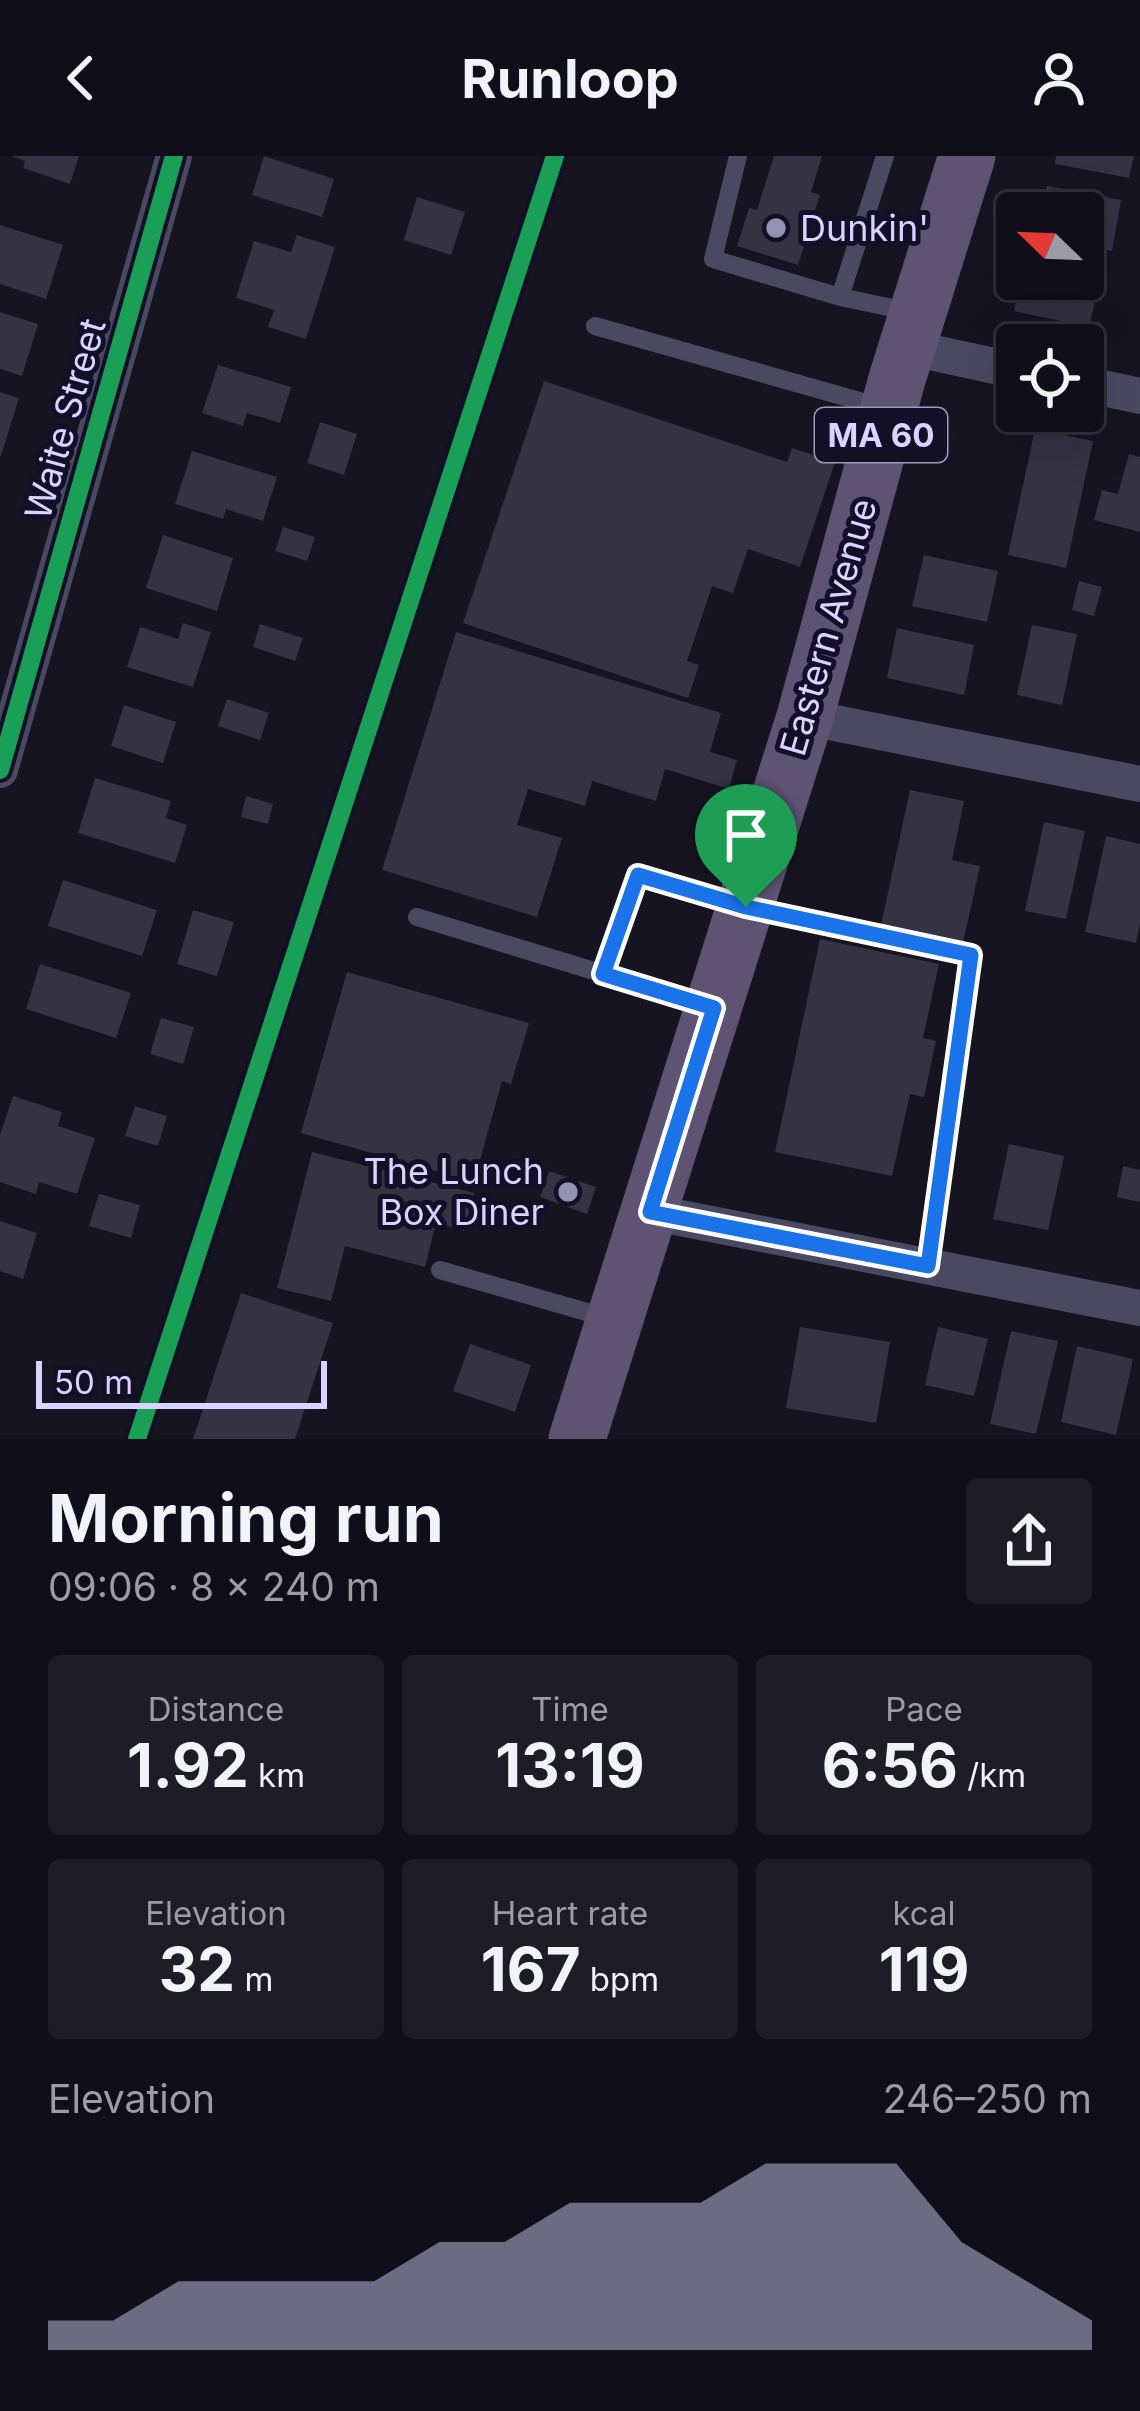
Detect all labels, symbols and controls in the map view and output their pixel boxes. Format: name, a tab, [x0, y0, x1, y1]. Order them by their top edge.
icon: back	[48, 45, 114, 111]
icon: person	[1026, 45, 1092, 111]
text: Runloop	[461, 46, 679, 111]
north arrow	[996, 192, 1104, 300]
map controls	[996, 192, 1104, 432]
place label: Dunkin'	[800, 206, 929, 250]
marker: Dunkin'	[763, 215, 789, 241]
street label: Waite Street	[15, 313, 115, 524]
button: locate	[996, 324, 1104, 432]
road number: MA 60	[815, 408, 947, 462]
street label: Eastern Avenue	[770, 493, 886, 761]
pin	[695, 784, 797, 907]
icon: arrive	[713, 802, 779, 868]
place label: The Lunch Box Diner	[364, 1149, 544, 1234]
marker: The Lunch Box Diner	[555, 1179, 581, 1205]
scale bar	[36, 1355, 327, 1408]
text: 50 m	[54, 1362, 133, 1402]
text: Morning run	[48, 1478, 444, 1558]
button: share	[966, 1478, 1092, 1604]
text: 09:06 · 8 × 240 m	[48, 1563, 380, 1610]
text: Distance	[148, 1689, 284, 1729]
text: Time	[531, 1689, 609, 1729]
text: Pace	[885, 1689, 963, 1729]
text: 1.92	[127, 1729, 249, 1801]
text: 13:19	[495, 1729, 645, 1801]
text: 6:56	[822, 1729, 958, 1801]
text: km	[249, 1755, 305, 1795]
text: /km	[958, 1755, 1026, 1795]
text: Elevation	[145, 1893, 287, 1933]
text: Heart rate	[492, 1893, 648, 1933]
text: kcal	[892, 1893, 956, 1933]
text: 32	[159, 1933, 235, 2005]
text: 167	[481, 1933, 581, 2005]
text: 119	[879, 1933, 969, 2005]
text: m	[235, 1959, 273, 1999]
text: bpm	[581, 1959, 659, 1999]
text: Elevation	[48, 2075, 215, 2122]
text: 246–250 m	[883, 2075, 1092, 2122]

